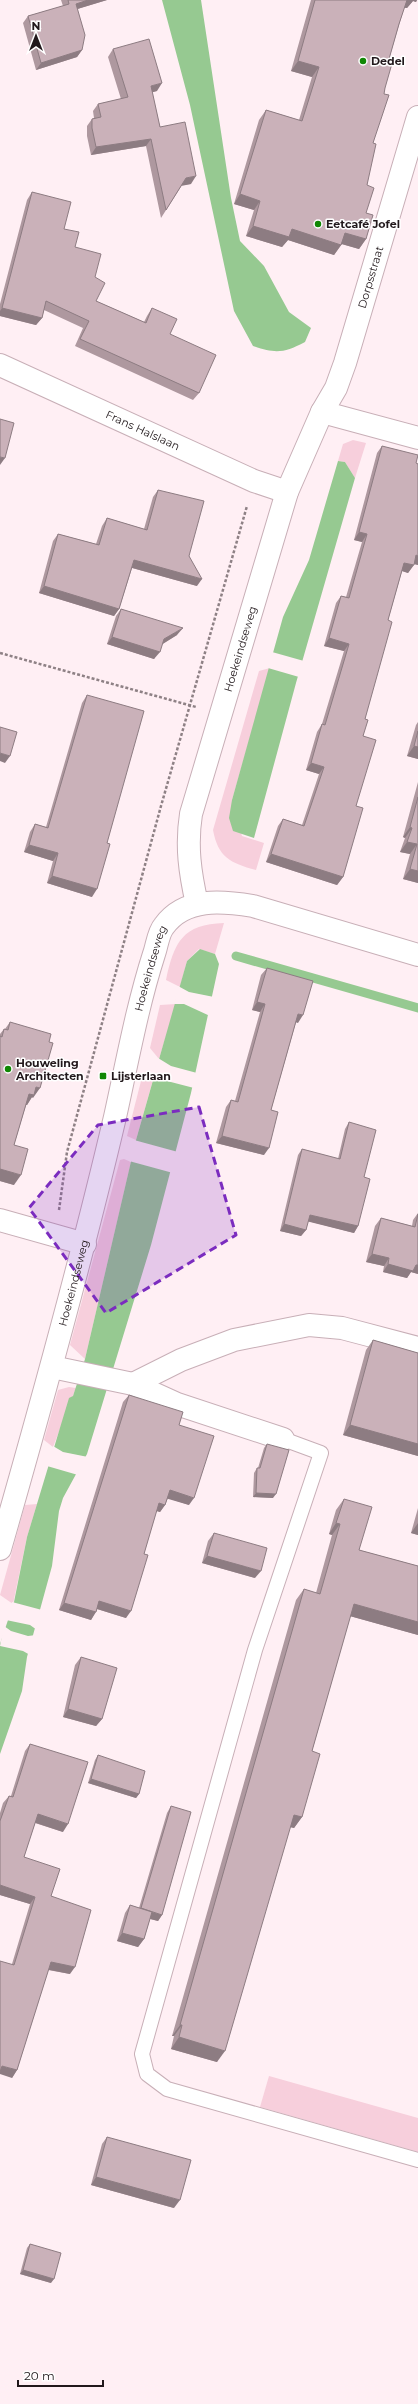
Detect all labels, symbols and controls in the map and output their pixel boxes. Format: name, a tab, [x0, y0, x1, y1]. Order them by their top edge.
north arrow	[16, 16, 56, 56]
text: N	[32, 19, 40, 33]
place label: Dedel	[371, 54, 405, 68]
marker: Dedel	[358, 56, 368, 66]
place label: Eetcafé Jofel	[326, 217, 400, 231]
marker: Eetcafé Jofel	[313, 219, 323, 229]
street label: Dorpsstraat	[355, 244, 387, 310]
street label: Frans Halslaan	[103, 407, 182, 453]
street label: Hoekeindseweg	[221, 604, 260, 694]
street label: Hoekeindseweg	[131, 922, 170, 1013]
place label: Houweling Architecten	[15, 1056, 84, 1083]
marker: Houweling Architecten	[3, 1064, 13, 1074]
place label: Lijsterlaan	[111, 1069, 171, 1083]
marker: Lijsterlaan	[98, 1071, 108, 1081]
street label: Hoekeindseweg	[55, 1238, 92, 1328]
scale bar	[18, 2362, 103, 2388]
text: 20 m	[24, 2368, 55, 2383]

